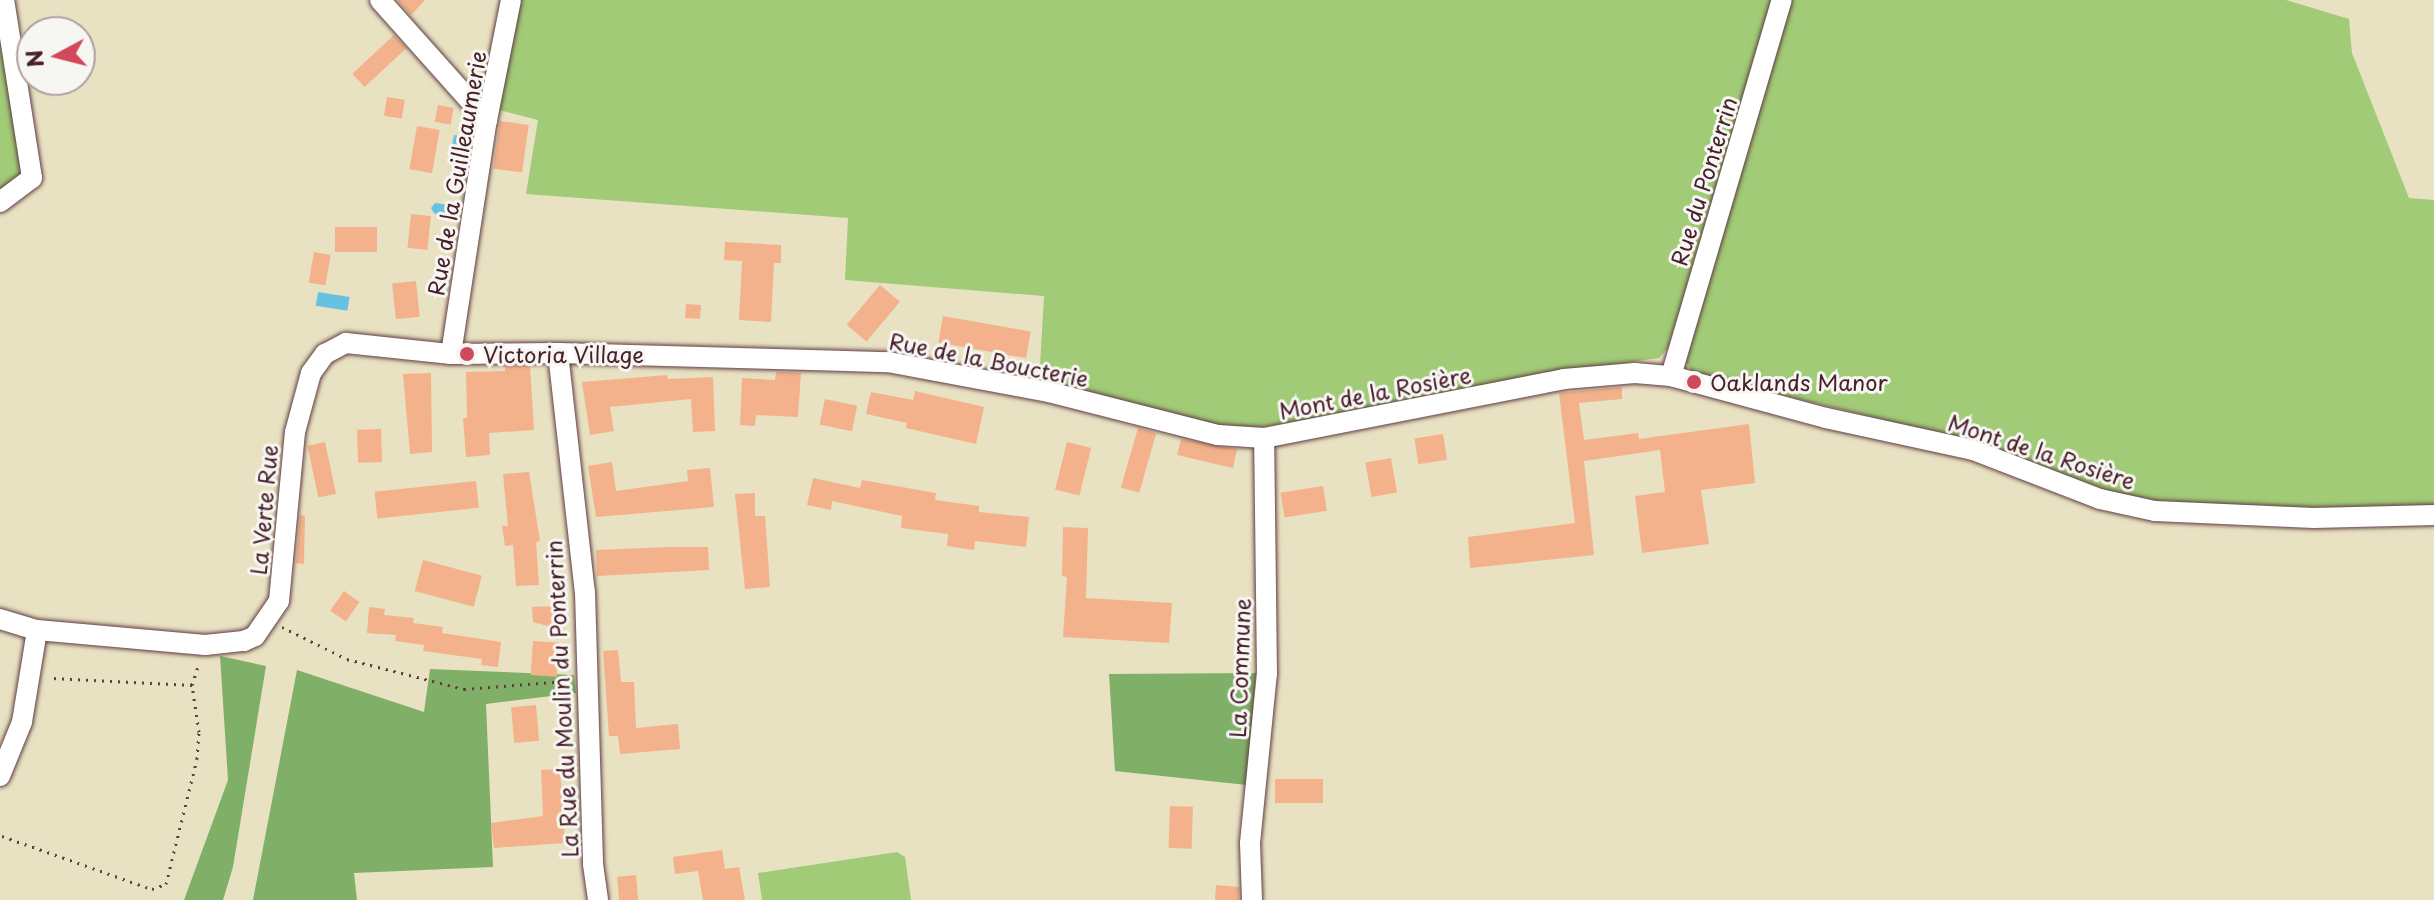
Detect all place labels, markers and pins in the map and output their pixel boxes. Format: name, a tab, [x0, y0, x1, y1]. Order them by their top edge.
place label: Victoria Village	[483, 341, 644, 367]
marker: Victoria Village	[458, 345, 476, 363]
place label: Oaklands Manor	[1710, 369, 1887, 395]
marker: Oaklands Manor	[1685, 373, 1703, 391]

